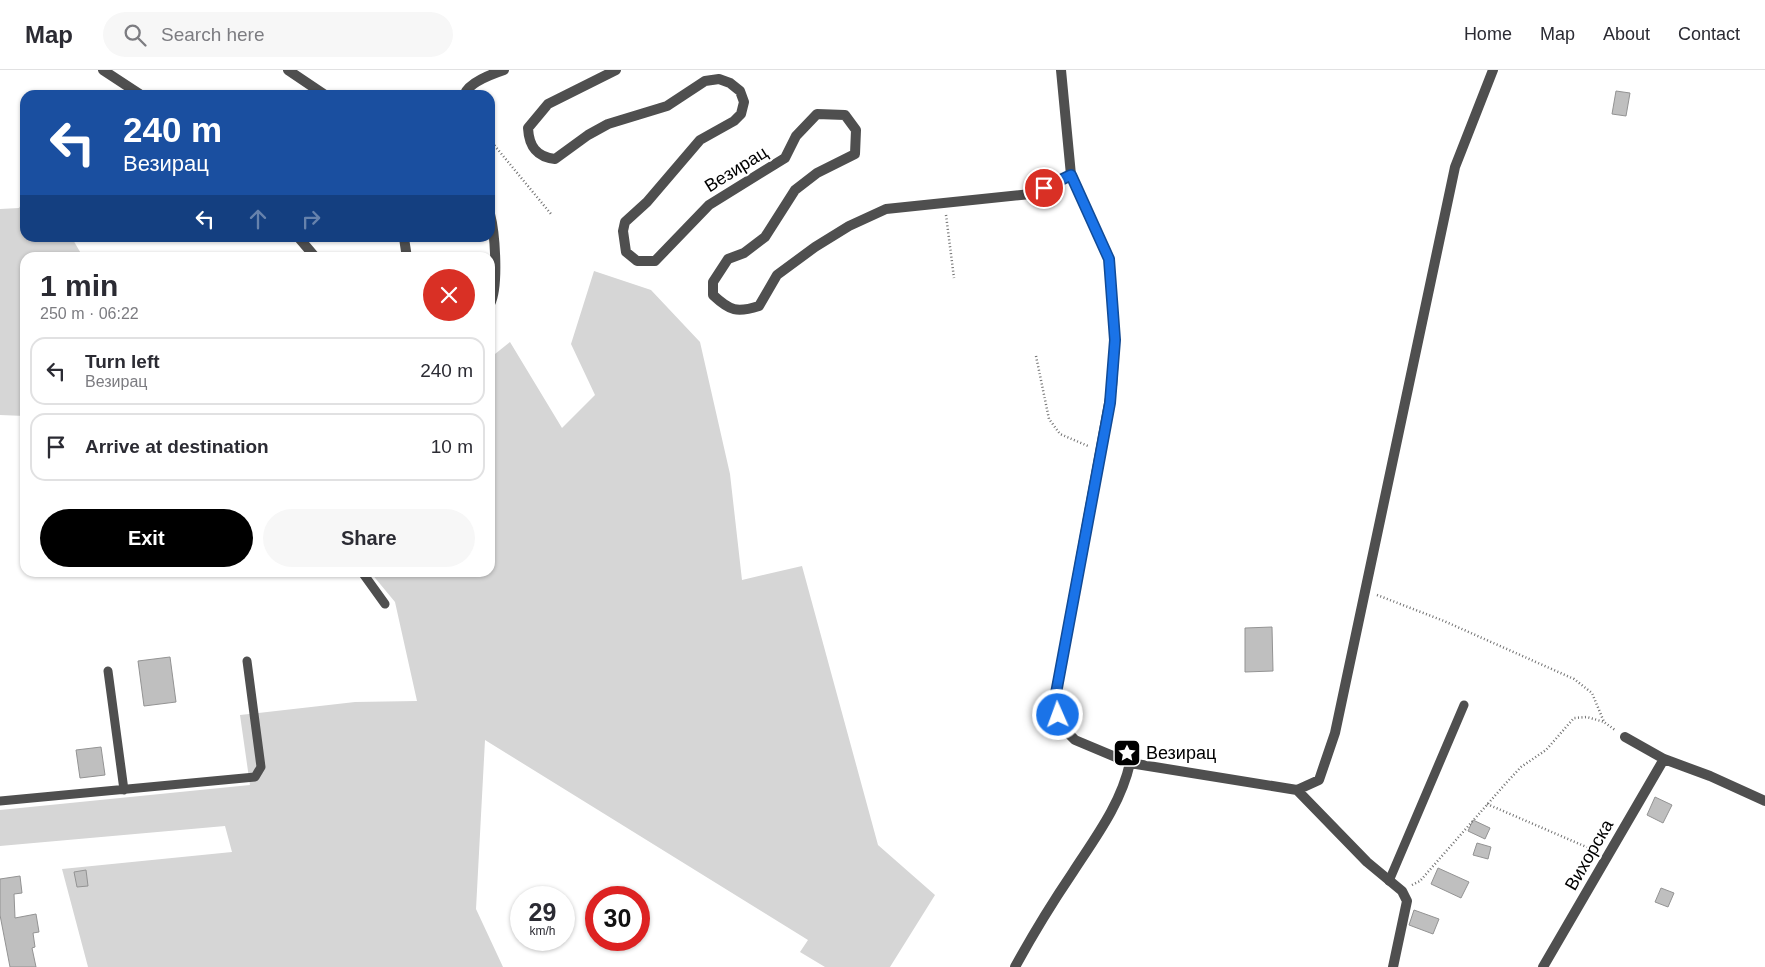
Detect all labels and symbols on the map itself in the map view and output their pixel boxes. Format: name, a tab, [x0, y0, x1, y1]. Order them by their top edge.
street label: Везирац	[701, 142, 771, 196]
pin	[1023, 167, 1065, 209]
position arrow	[1031, 688, 1083, 740]
place icon: Везирац	[1112, 738, 1142, 768]
place label: Везирац	[1146, 743, 1216, 763]
street label: Вихорска	[1561, 815, 1618, 894]
speed limit sign: 30	[585, 886, 650, 951]

